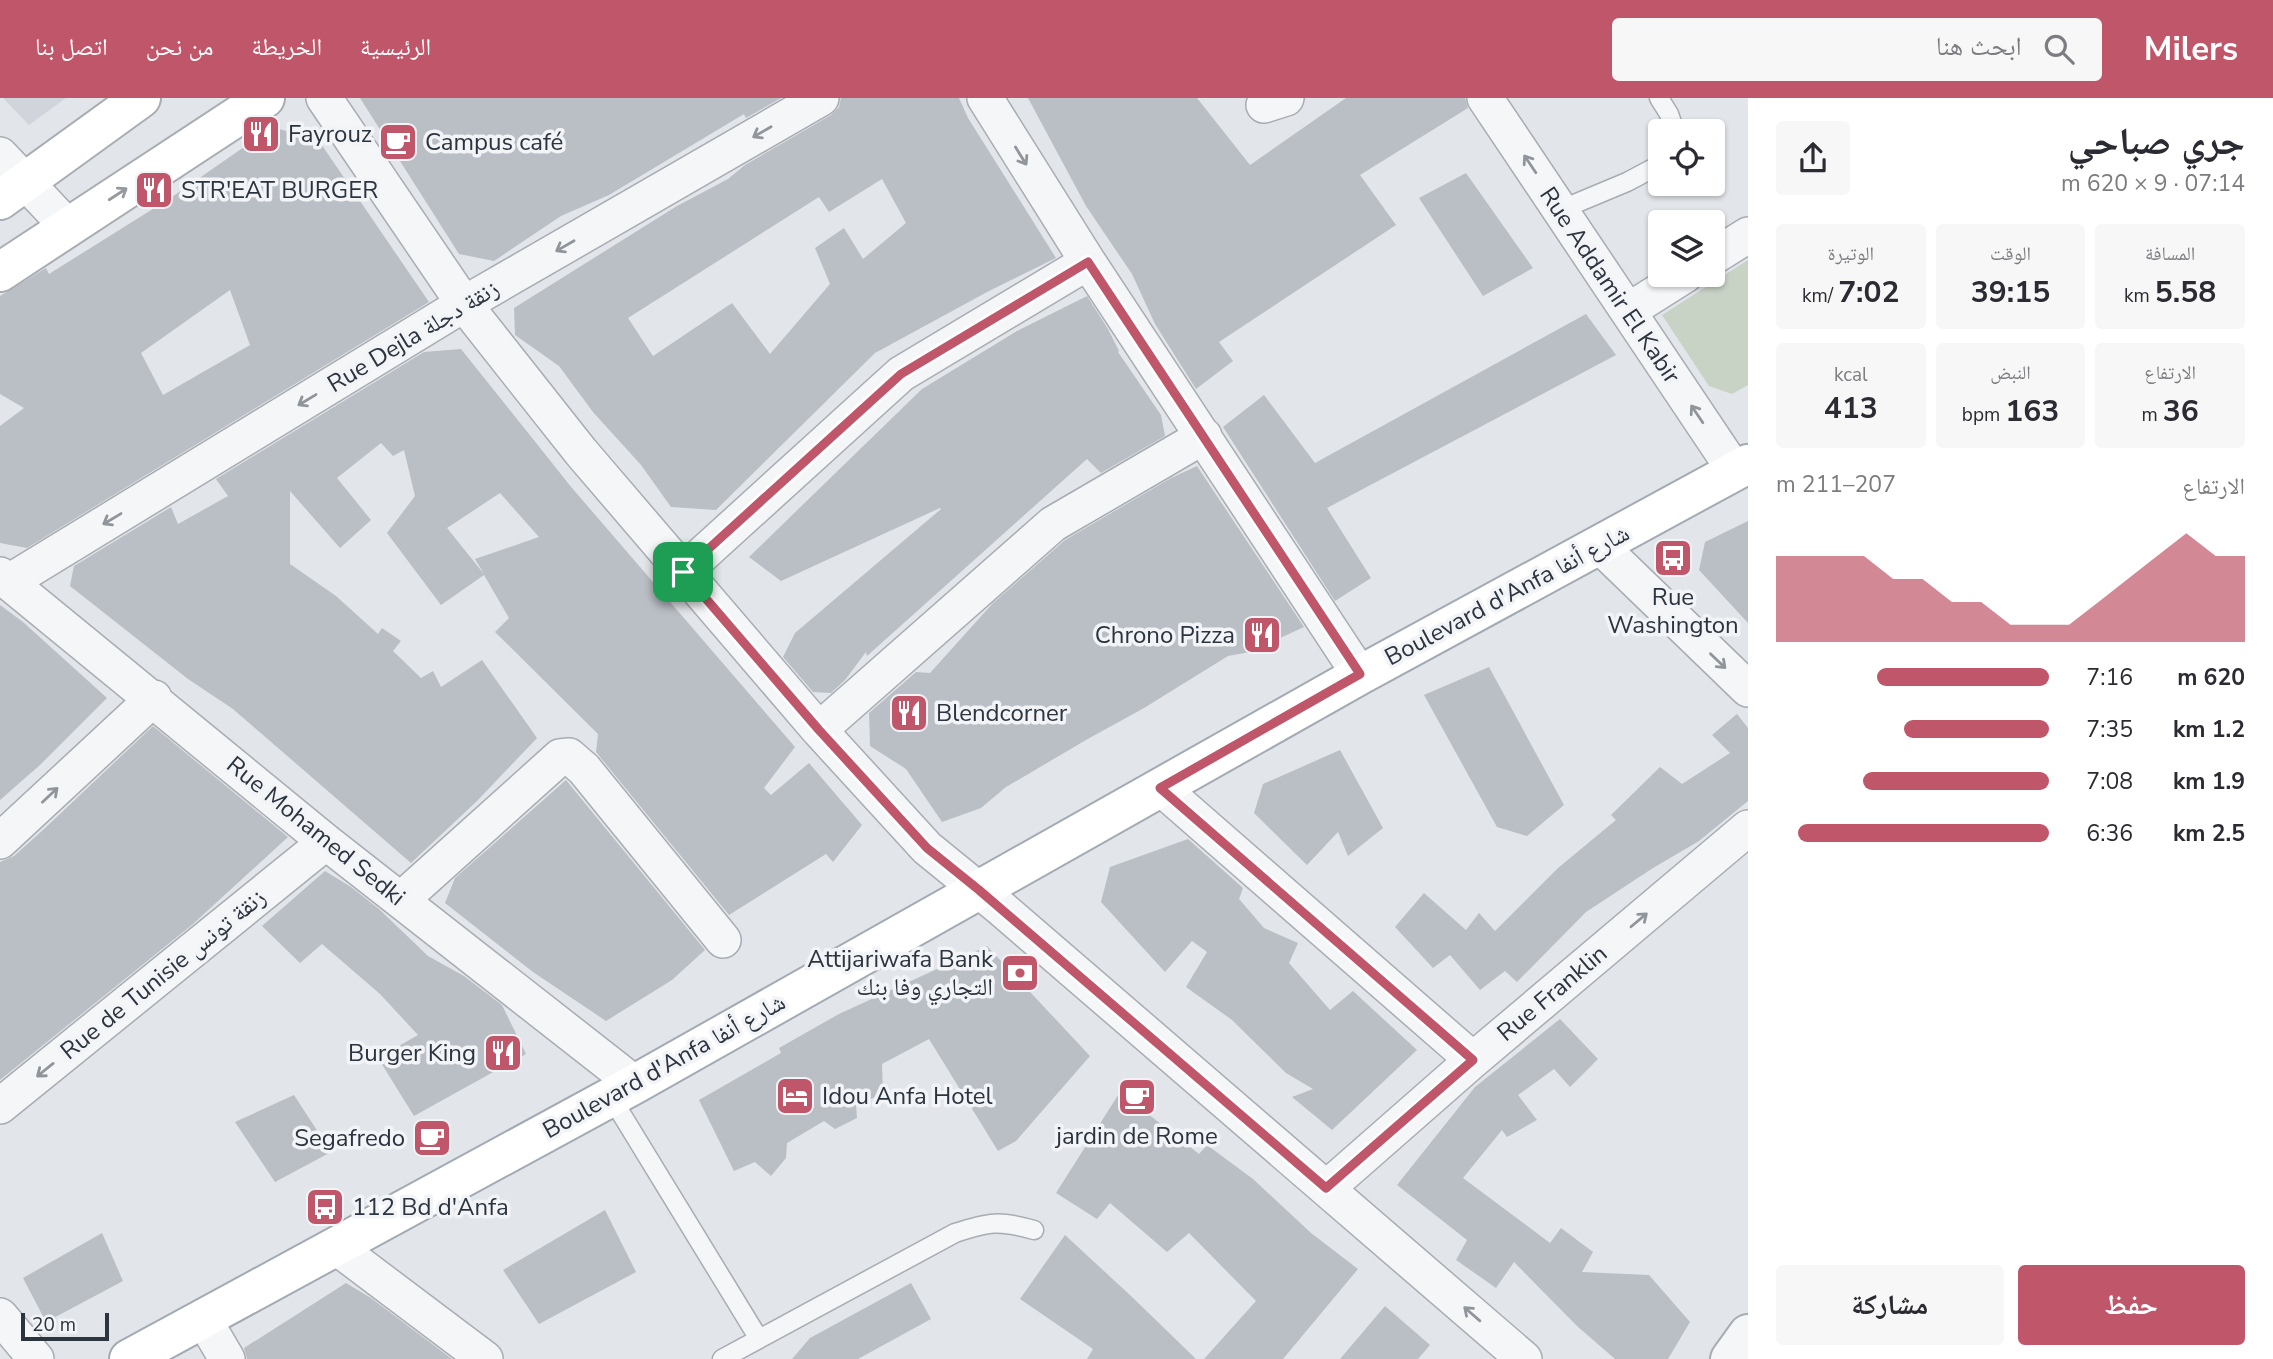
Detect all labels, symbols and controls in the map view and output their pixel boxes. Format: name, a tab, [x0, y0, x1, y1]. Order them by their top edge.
search box	[1612, 18, 2102, 81]
text: Milers	[2144, 27, 2238, 72]
text: ابحث هنا	[1936, 29, 2022, 64]
icon: search	[2040, 30, 2078, 68]
text: اتصل بنا	[35, 31, 108, 63]
text: من نحن	[146, 31, 213, 63]
text: الخريطة	[251, 31, 322, 63]
text: الرئيسية	[360, 31, 431, 63]
restaurant icon: Fayrouz	[240, 113, 282, 155]
text: جري صباحي	[2068, 116, 2245, 167]
place label: Fayrouz	[288, 118, 372, 150]
map controls	[1648, 119, 1725, 287]
button: locate	[1648, 119, 1725, 196]
cafe icon: Campus café	[377, 121, 419, 163]
button: share	[1776, 121, 1850, 195]
place label: Campus café	[425, 126, 563, 158]
one-way arrow	[752, 126, 773, 139]
one-way arrow	[1015, 145, 1029, 165]
one-way arrow	[1523, 155, 1537, 175]
text: 07:14 · 9 × 620 m	[2061, 168, 2245, 199]
restaurant icon: STR'EAT BURGER	[133, 169, 175, 211]
place label: STR'EAT BURGER	[181, 174, 378, 206]
street label: Rue Addamir El Kabir	[1532, 180, 1688, 390]
one-way arrow	[108, 187, 128, 201]
button: layers	[1648, 210, 1725, 287]
one-way arrow	[555, 240, 576, 253]
text: الوتيرة	[1828, 241, 1874, 267]
text: الوقت	[1990, 241, 2031, 267]
text: المسافة	[2145, 241, 2195, 267]
street label: Rue Dejla زنقة دجلة	[321, 272, 505, 400]
text: 7:02	[1838, 272, 1900, 313]
text: 39:15	[1971, 272, 2050, 313]
text: 5.58	[2155, 272, 2216, 313]
text: /km	[1802, 283, 1838, 309]
text: km	[2124, 283, 2155, 309]
text: النبض	[1990, 360, 2031, 386]
text: الارتفاع	[2144, 360, 2196, 386]
text: kcal	[1834, 362, 1868, 388]
text: 413	[1824, 388, 1878, 429]
text: 163	[2005, 391, 2059, 432]
text: 36	[2163, 391, 2199, 432]
one-way arrow	[297, 394, 317, 408]
text: bpm	[1962, 402, 2005, 428]
text: m	[2142, 402, 2163, 428]
one-way arrow	[1690, 405, 1704, 425]
text: 207–211 m	[1776, 469, 1896, 500]
text: الارتفاع	[2182, 471, 2245, 502]
one-way arrow	[103, 512, 123, 526]
street label: Boulevard d'Anfa شارع أنفا	[1379, 517, 1635, 673]
bus stop icon: Rue Washington	[1652, 537, 1694, 579]
pin	[653, 542, 713, 602]
icon: arrive	[664, 553, 702, 591]
place label: Rue Washington	[1607, 581, 1739, 641]
restaurant icon: Chrono Pizza	[1241, 614, 1283, 656]
place label: Chrono Pizza	[1095, 619, 1235, 651]
one-way arrow	[1709, 652, 1726, 669]
text: 7:16	[2086, 662, 2133, 693]
text: 620 m	[2177, 662, 2245, 693]
restaurant icon: Blendcorner	[888, 692, 930, 734]
place label: Blendcorner	[936, 697, 1068, 729]
text: 7:35	[2086, 714, 2133, 745]
text: 1.2 km	[2173, 714, 2245, 745]
street label: Rue Mohamed Sedki	[220, 749, 412, 913]
text: 7:08	[2086, 766, 2133, 797]
text: 1.9 km	[2173, 766, 2245, 797]
one-way arrow	[41, 786, 58, 803]
text: 6:36	[2086, 818, 2133, 849]
text: 2.5 km	[2173, 818, 2245, 849]
street label: Rue de Tunisie زنقة تونس	[54, 881, 272, 1067]
one-way arrow	[1629, 912, 1647, 928]
street label: Rue Franklin	[1490, 938, 1614, 1048]
place label: Attijariwafa Bank التجاري وفا بنك	[807, 943, 994, 1006]
bank icon: Attijariwafa Bank التجاري وفا بنك	[999, 952, 1041, 994]
street label: Boulevard d'Anfa شارع أنفا	[537, 986, 791, 1146]
restaurant icon: Burger King	[482, 1032, 524, 1074]
place label: Burger King	[348, 1037, 476, 1069]
one-way arrow	[36, 1062, 54, 1078]
hotel icon: Idou Anfa Hotel	[774, 1075, 816, 1117]
cafe icon: jardin de Rome	[1116, 1076, 1158, 1118]
place label: Idou Anfa Hotel	[822, 1080, 993, 1112]
cafe icon: Segafredo	[411, 1117, 453, 1159]
place label: jardin de Rome	[1054, 1120, 1218, 1152]
place label: Segafredo	[294, 1122, 405, 1154]
bus stop icon: 112 Bd d'Anfa	[304, 1186, 346, 1228]
place label: 112 Bd d'Anfa	[352, 1191, 509, 1223]
button: مشاركة	[1776, 1265, 2004, 1345]
button: حفظ	[2018, 1265, 2245, 1345]
one-way arrow	[1464, 1306, 1482, 1322]
scale bar	[21, 1310, 108, 1342]
text: 20 m	[32, 1312, 76, 1338]

